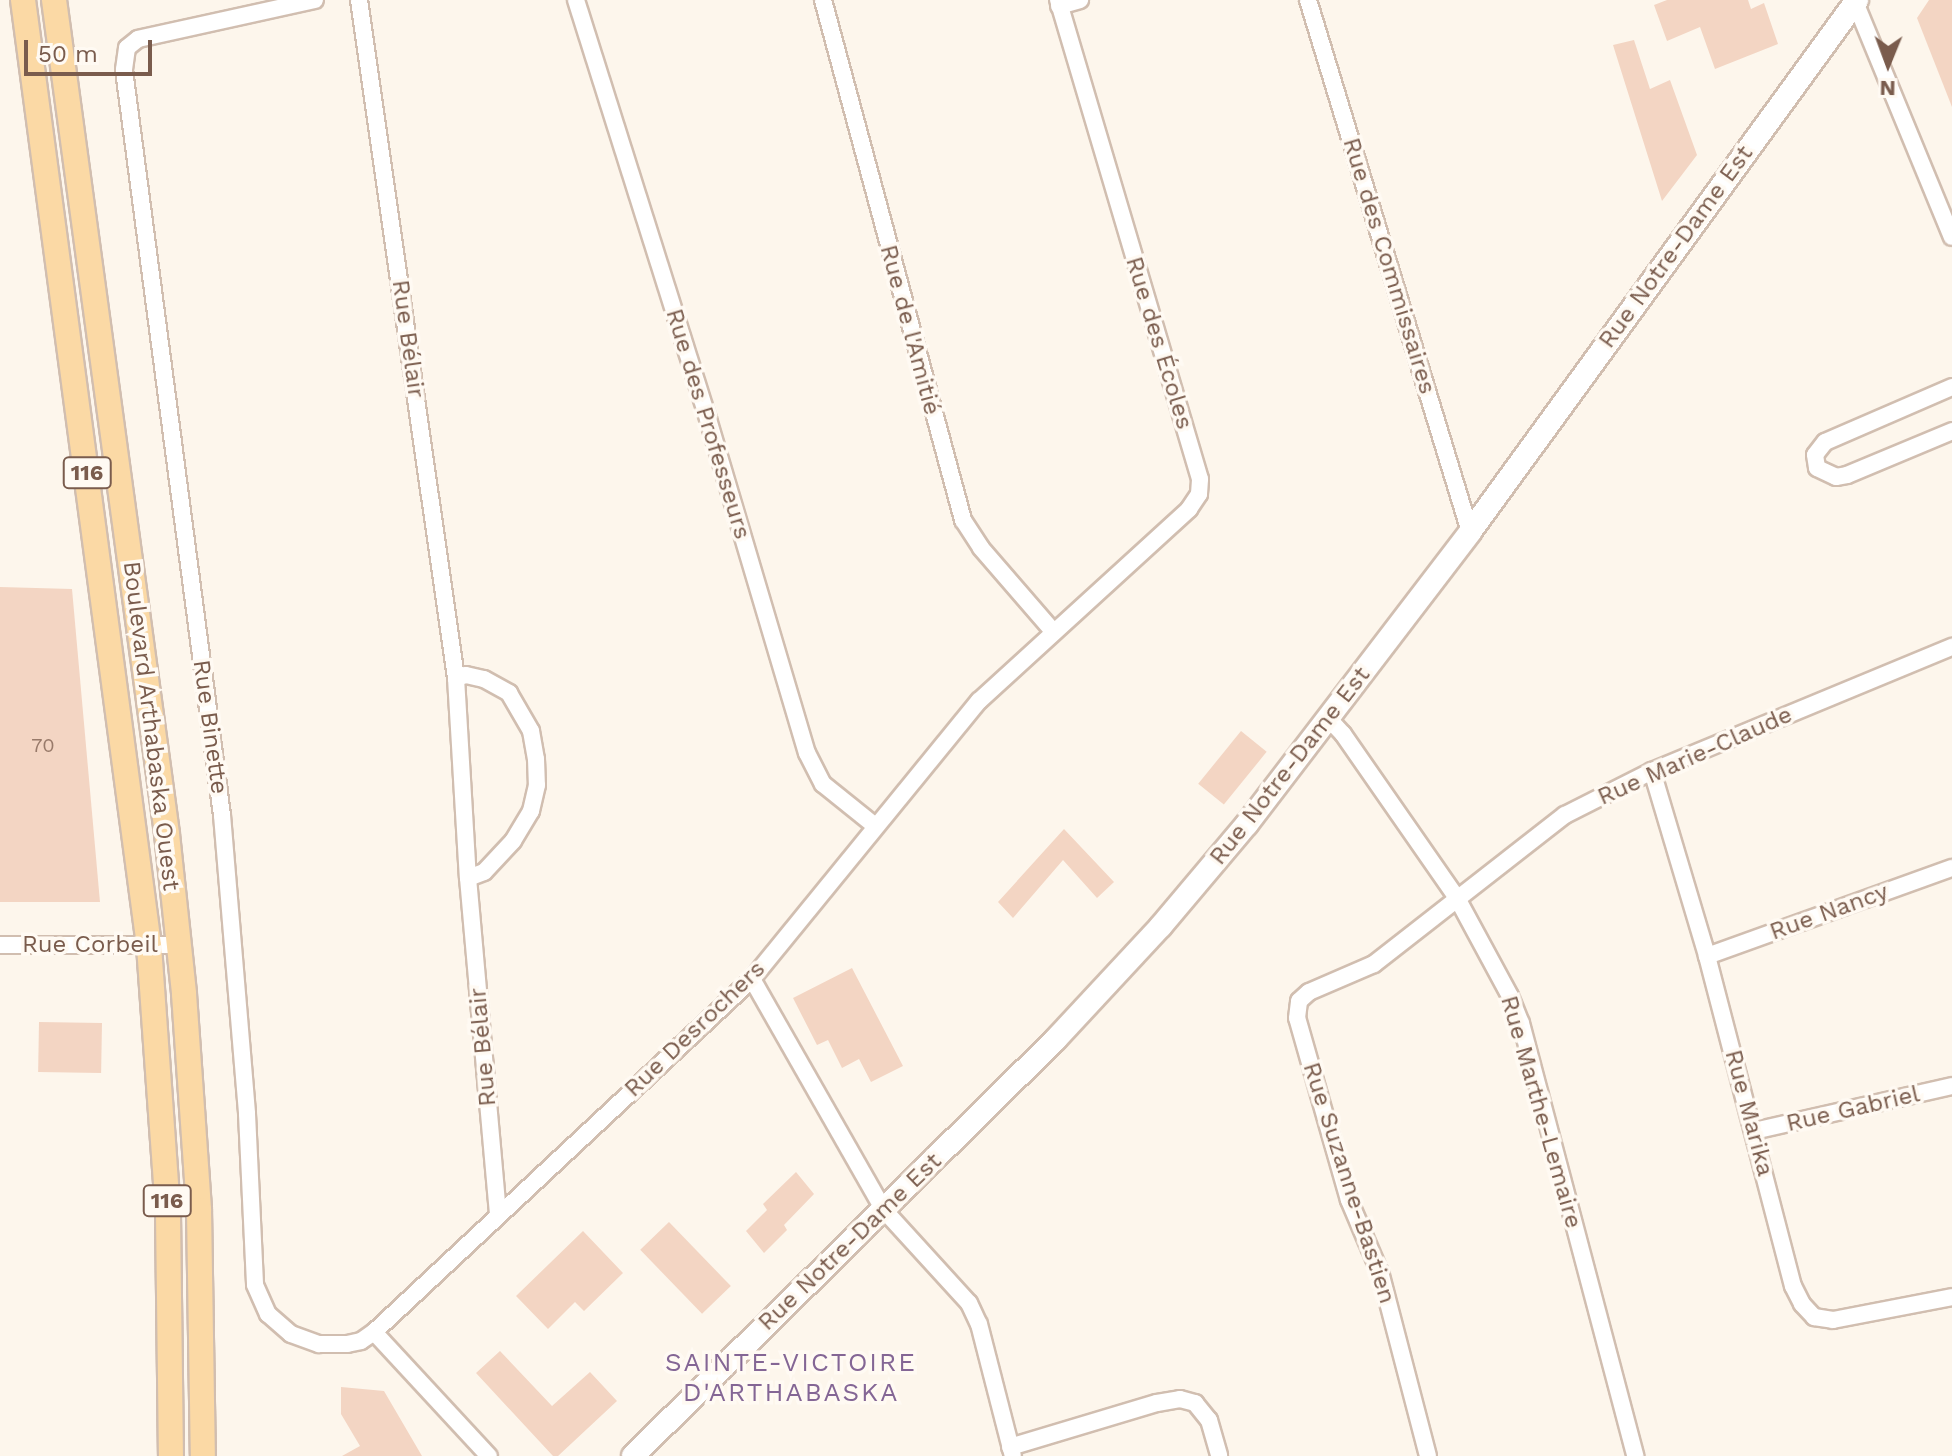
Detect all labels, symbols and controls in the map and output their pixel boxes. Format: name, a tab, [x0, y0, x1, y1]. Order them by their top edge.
scale bar	[28, 24, 156, 74]
north arrow	[1848, 24, 1928, 104]
text: 50 m	[38, 40, 98, 68]
text: N	[1879, 76, 1896, 101]
street label: Rue des Commissaires	[1336, 134, 1442, 398]
street label: Rue Notre-Dame Est	[1593, 140, 1759, 354]
street label: Rue de l'Amitié	[873, 242, 947, 418]
street label: Rue des Écoles	[1119, 253, 1199, 433]
street label: Rue Bélair	[385, 278, 431, 400]
street label: Rue des Professeurs	[659, 305, 757, 543]
road number: 116	[61, 455, 113, 491]
street label: Boulevard Arthabaska Ouest	[116, 559, 186, 893]
street label: Rue Binette	[186, 658, 234, 796]
street label: Rue Notre-Dame Est	[1204, 661, 1376, 871]
street label: Rue Marie-Claude	[1593, 700, 1797, 812]
house number: 70	[31, 733, 55, 757]
street label: Rue Nancy	[1766, 877, 1892, 947]
street label: Rue Corbeil	[22, 931, 158, 959]
street label: Rue Desrochers	[619, 955, 771, 1103]
street label: Rue Bélair	[463, 986, 503, 1108]
street label: Rue Marthe-Lemaire	[1494, 992, 1588, 1232]
street label: Rue Marika	[1718, 1047, 1780, 1179]
street label: Rue Suzanne-Bastien	[1296, 1059, 1402, 1307]
street label: Rue Gabriel	[1784, 1080, 1922, 1138]
street label: Rue Notre-Dame Est	[752, 1147, 948, 1337]
road number: 116	[141, 1183, 193, 1219]
district label: SAINTE-VICTOIRE D'ARTHABASKA	[665, 1347, 917, 1408]

